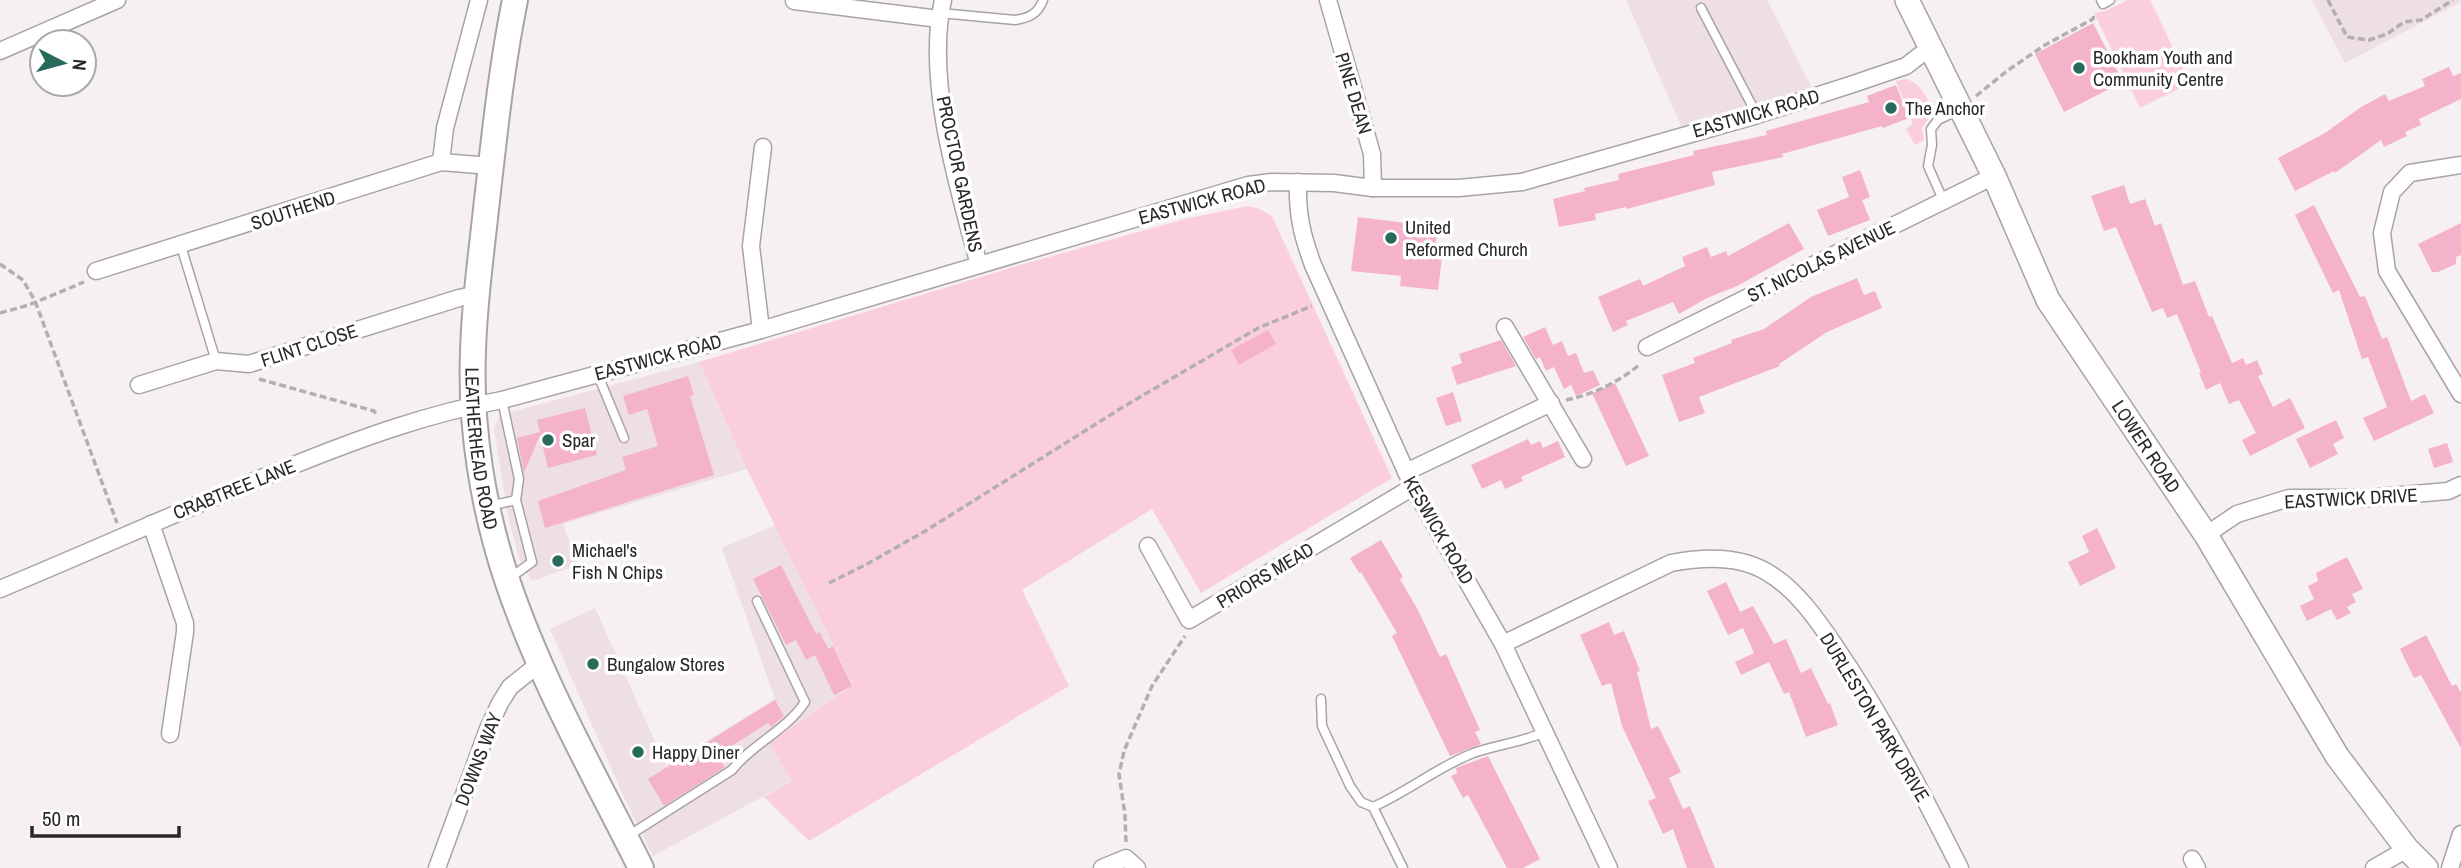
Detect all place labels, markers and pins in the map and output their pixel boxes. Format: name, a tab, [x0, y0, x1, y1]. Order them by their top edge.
place label: Bookham Youth and Community Centre	[2093, 44, 2233, 92]
marker: Bookham Youth and Community Centre	[2071, 60, 2087, 76]
place label: The Anchor	[1905, 95, 1985, 121]
marker: The Anchor	[1883, 100, 1899, 116]
place label: United Reformed Church	[1405, 214, 1528, 262]
marker: United Reformed Church	[1383, 230, 1399, 246]
place label: Spar	[562, 427, 596, 453]
marker: Spar	[540, 432, 556, 448]
place label: Michael's Fish N Chips	[572, 537, 663, 585]
marker: Michael's Fish N Chips	[550, 553, 566, 569]
place label: Bungalow Stores	[607, 651, 725, 677]
marker: Bungalow Stores	[585, 656, 601, 672]
place label: Happy Diner	[652, 739, 740, 765]
marker: Happy Diner	[630, 744, 646, 760]

